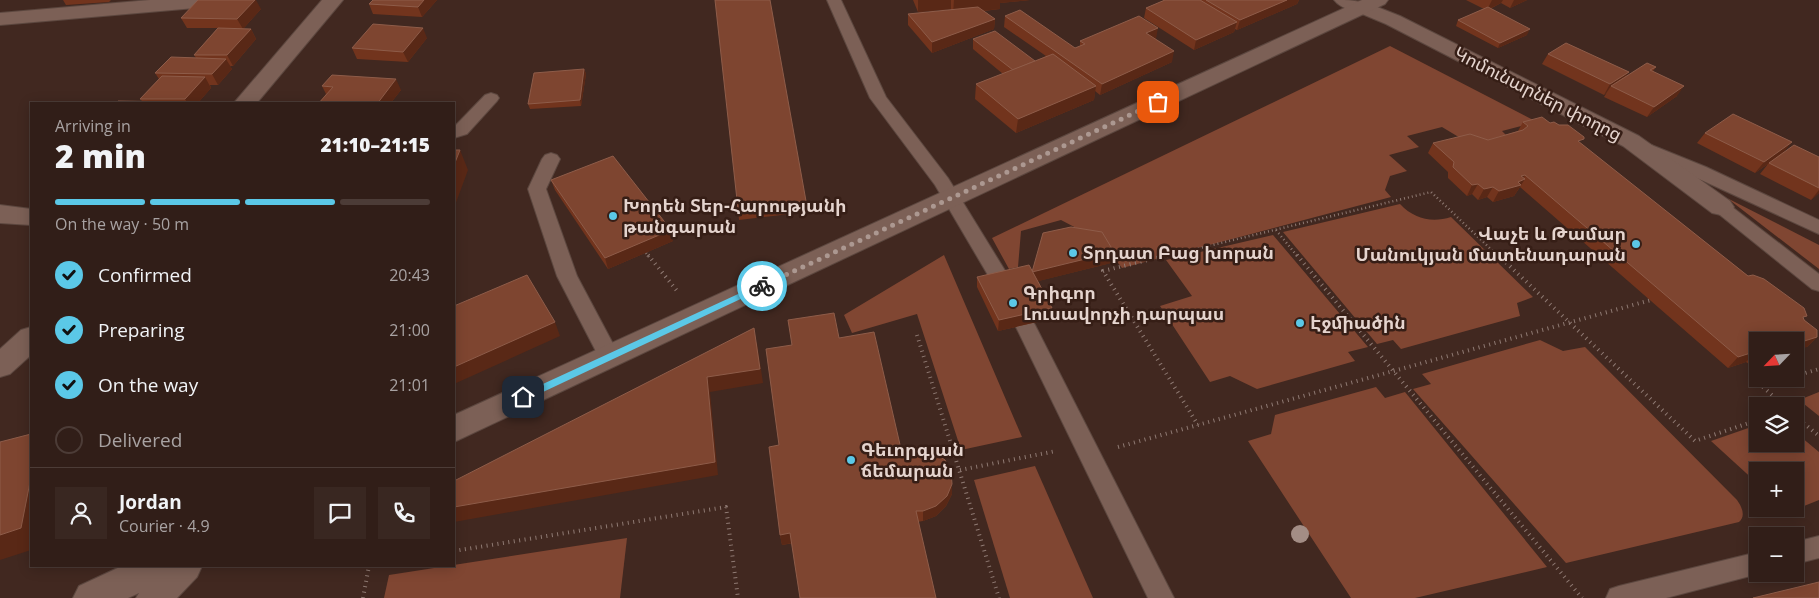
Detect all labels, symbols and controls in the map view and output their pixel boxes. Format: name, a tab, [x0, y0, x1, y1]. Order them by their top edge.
street label: Կոմունարներ փողոց	[1451, 40, 1626, 146]
pin	[1137, 81, 1179, 123]
icon: bag	[1144, 88, 1172, 116]
text: Arriving in	[55, 115, 131, 137]
text: 21:10–21:15	[320, 132, 430, 158]
text: 2 min	[55, 134, 146, 177]
place label: Խորեն Տեր-Հարությանի թանգարան	[623, 193, 847, 238]
marker: Խորեն Տեր-Հարությանի թանգարան	[607, 210, 619, 222]
text: On the way · 50 m	[55, 213, 189, 235]
place label: Վաչե և Թամար Մանուկյան մատենադարան	[1356, 221, 1626, 266]
marker: Վաչե և Թամար Մանուկյան մատենադարան	[1630, 238, 1642, 250]
place label: Տրդատ Բաց խորան	[1083, 240, 1274, 264]
marker: Տրդատ Բաց խորան	[1067, 247, 1079, 259]
icon: check	[55, 261, 83, 289]
courier	[737, 261, 787, 311]
text: Confirmed	[98, 262, 192, 288]
text: 20:43	[389, 264, 430, 286]
icon: bike	[748, 272, 776, 300]
place label: Գրիգոր Լուսավորչի դարպաս	[1023, 280, 1224, 325]
marker: Գրիգոր Լուսավորչի դարպաս	[1007, 297, 1019, 309]
place label: Էջմիածին	[1310, 310, 1406, 334]
icon: check	[55, 316, 83, 344]
text: Preparing	[98, 317, 185, 343]
marker: Էջմիածին	[1294, 317, 1306, 329]
text: 21:00	[389, 319, 430, 341]
north arrow	[1749, 332, 1804, 388]
map controls	[1749, 332, 1804, 582]
icon: check	[55, 371, 83, 399]
text: On the way	[98, 372, 198, 398]
text: 21:01	[389, 374, 430, 396]
pin	[502, 376, 544, 418]
icon: home	[509, 383, 537, 411]
button: layers	[1749, 397, 1804, 452]
text: Delivered	[98, 427, 182, 453]
place label: Գեւորգյան ճեմարան	[861, 437, 964, 482]
marker: Գեւորգյան ճեմարան	[845, 454, 857, 466]
button: +	[1749, 462, 1804, 517]
button: person	[55, 487, 107, 539]
button: chat	[314, 487, 366, 539]
button: phone	[378, 487, 430, 539]
text: Jordan	[119, 489, 182, 515]
text: Courier · 4.9	[119, 515, 210, 537]
button: −	[1749, 527, 1804, 582]

